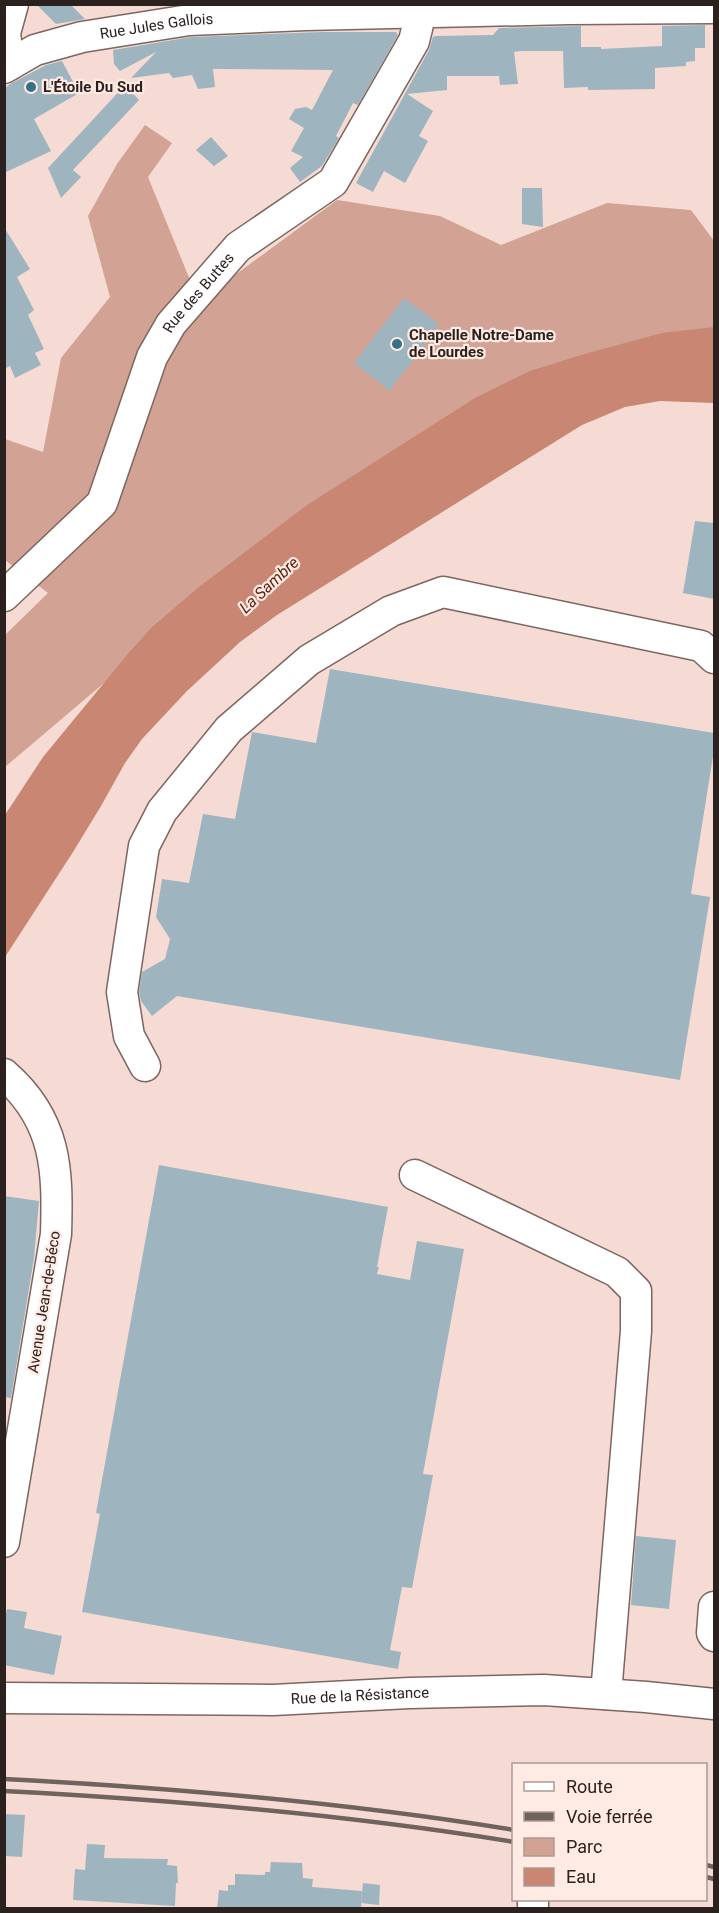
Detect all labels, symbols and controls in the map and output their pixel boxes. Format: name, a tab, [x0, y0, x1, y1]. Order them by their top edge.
street label: Rue Jules Gallois	[98, 10, 214, 43]
place label: L'Étoile Du Sud	[43, 78, 143, 96]
marker: L'Étoile Du Sud	[24, 80, 38, 94]
street label: Rue des Buttes	[159, 249, 238, 336]
place label: Chapelle Notre-Dame de Lourdes	[409, 326, 554, 361]
marker: Chapelle Notre-Dame de Lourdes	[390, 337, 404, 351]
water label: La Sambre	[235, 553, 303, 617]
street label: Avenue Jean-de-Béco	[24, 1230, 64, 1374]
street label: Rue de la Résistance	[290, 1684, 429, 1708]
legend	[512, 1763, 707, 1901]
text: Route	[566, 1776, 613, 1797]
text: Voie ferrée	[566, 1806, 652, 1827]
text: Parc	[566, 1836, 602, 1857]
text: Eau	[566, 1866, 596, 1887]

